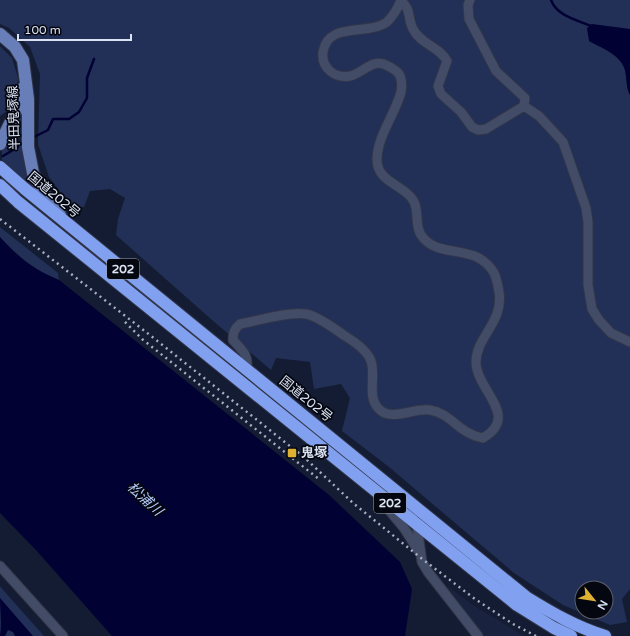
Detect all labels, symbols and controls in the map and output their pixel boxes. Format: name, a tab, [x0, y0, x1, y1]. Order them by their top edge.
scale bar	[18, 16, 131, 42]
text: 100 m	[24, 23, 61, 37]
street label: 半田鬼塚線	[5, 85, 23, 151]
street label: 国道202号	[25, 168, 83, 222]
road number: 202	[107, 259, 139, 279]
street label: 国道202号	[276, 373, 336, 425]
place label: 鬼塚	[301, 445, 327, 461]
marker: 鬼塚	[286, 447, 298, 459]
water label: 松浦川	[124, 478, 168, 521]
road number: 202	[374, 493, 406, 513]
north arrow	[574, 580, 614, 620]
text: N	[594, 598, 610, 612]

